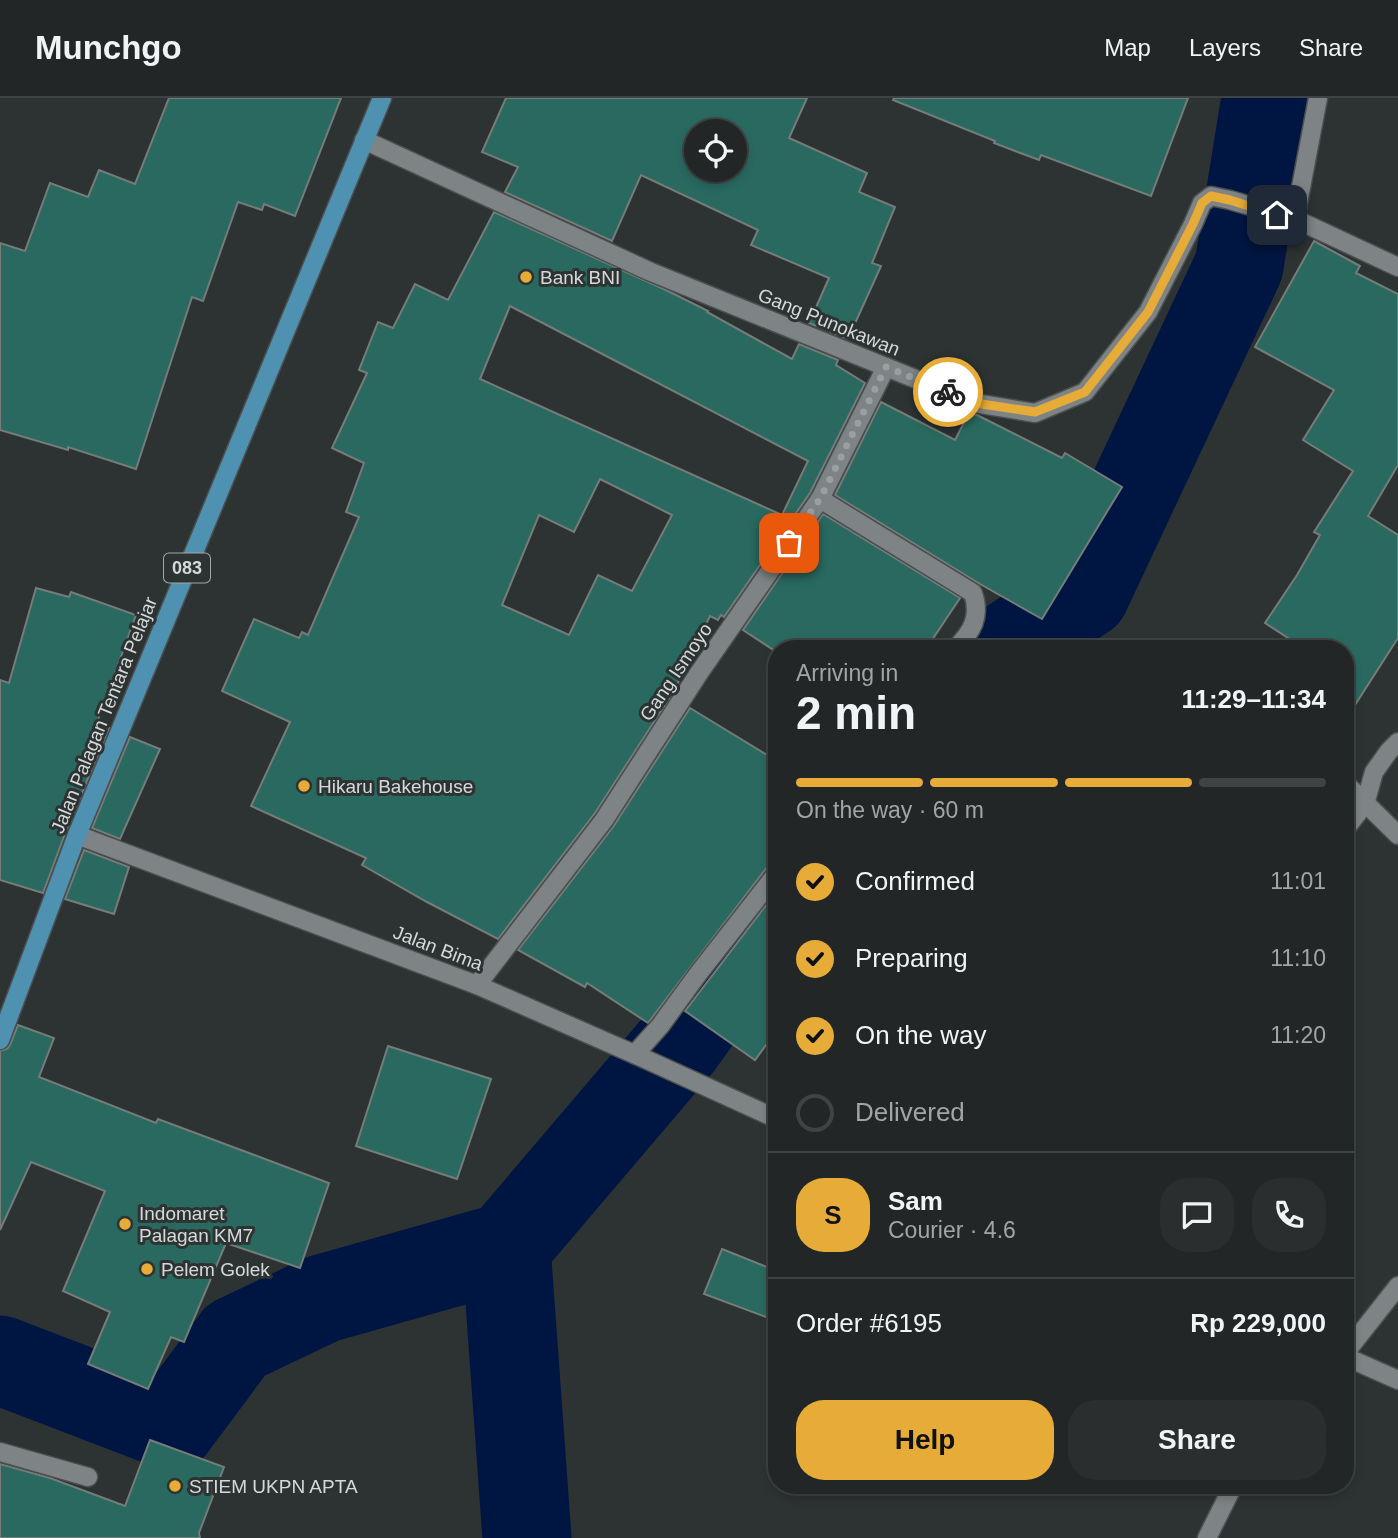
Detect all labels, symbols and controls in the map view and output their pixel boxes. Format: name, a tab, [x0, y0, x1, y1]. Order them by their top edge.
text: Munchgo	[35, 29, 182, 66]
text: Map	[1104, 34, 1151, 61]
text: Layers	[1189, 34, 1261, 61]
text: Share	[1299, 34, 1363, 61]
map controls	[684, 119, 747, 182]
button: locate	[684, 119, 747, 182]
pin	[1247, 185, 1307, 245]
icon: home	[1258, 196, 1296, 234]
place label: Bank BNI	[540, 267, 620, 288]
marker: Bank BNI	[518, 269, 534, 285]
street label: Gang Punokawan	[755, 284, 903, 360]
courier	[913, 357, 983, 427]
icon: bike	[929, 373, 967, 411]
pin	[759, 513, 819, 573]
icon: bag	[770, 524, 808, 562]
road number: 083	[164, 554, 210, 582]
street label: Jalan Palagan Tentara Pelajar	[47, 593, 161, 836]
street label: Gang Ismoyo	[636, 619, 716, 725]
text: Arriving in	[796, 660, 898, 686]
text: 11:29–11:34	[1181, 684, 1326, 714]
text: 2 min	[796, 687, 916, 739]
place label: Hikaru Bakehouse	[318, 776, 473, 797]
marker: Hikaru Bakehouse	[296, 778, 312, 794]
text: On the way · 60 m	[796, 797, 984, 823]
icon: check	[796, 863, 834, 901]
text: Confirmed	[855, 866, 975, 896]
text: 11:01	[1270, 868, 1326, 894]
street label: Jalan Bima	[390, 921, 486, 975]
icon: check	[796, 940, 834, 978]
text: Preparing	[855, 943, 968, 973]
text: 11:10	[1270, 945, 1326, 971]
icon: check	[796, 1017, 834, 1055]
text: On the way	[855, 1020, 987, 1050]
text: 11:20	[1270, 1022, 1326, 1048]
text: Delivered	[855, 1097, 965, 1127]
button: chat	[1160, 1178, 1234, 1252]
button: phone	[1252, 1178, 1326, 1252]
text: Sam	[888, 1186, 943, 1216]
text: S	[824, 1200, 842, 1230]
place label: Indomaret Palagan KM7	[139, 1203, 253, 1246]
marker: Indomaret Palagan KM7	[117, 1216, 133, 1232]
text: Courier · 4.6	[888, 1217, 1016, 1243]
place label: Pelem Golek	[161, 1259, 270, 1280]
marker: Pelem Golek	[139, 1261, 155, 1277]
text: Order #6195	[796, 1308, 942, 1338]
text: Rp 229,000	[1190, 1308, 1326, 1338]
button: Help	[796, 1400, 1054, 1480]
button: Share	[1068, 1400, 1326, 1480]
place label: STIEM UKPN APTA	[189, 1476, 358, 1497]
marker: STIEM UKPN APTA	[167, 1478, 183, 1494]

